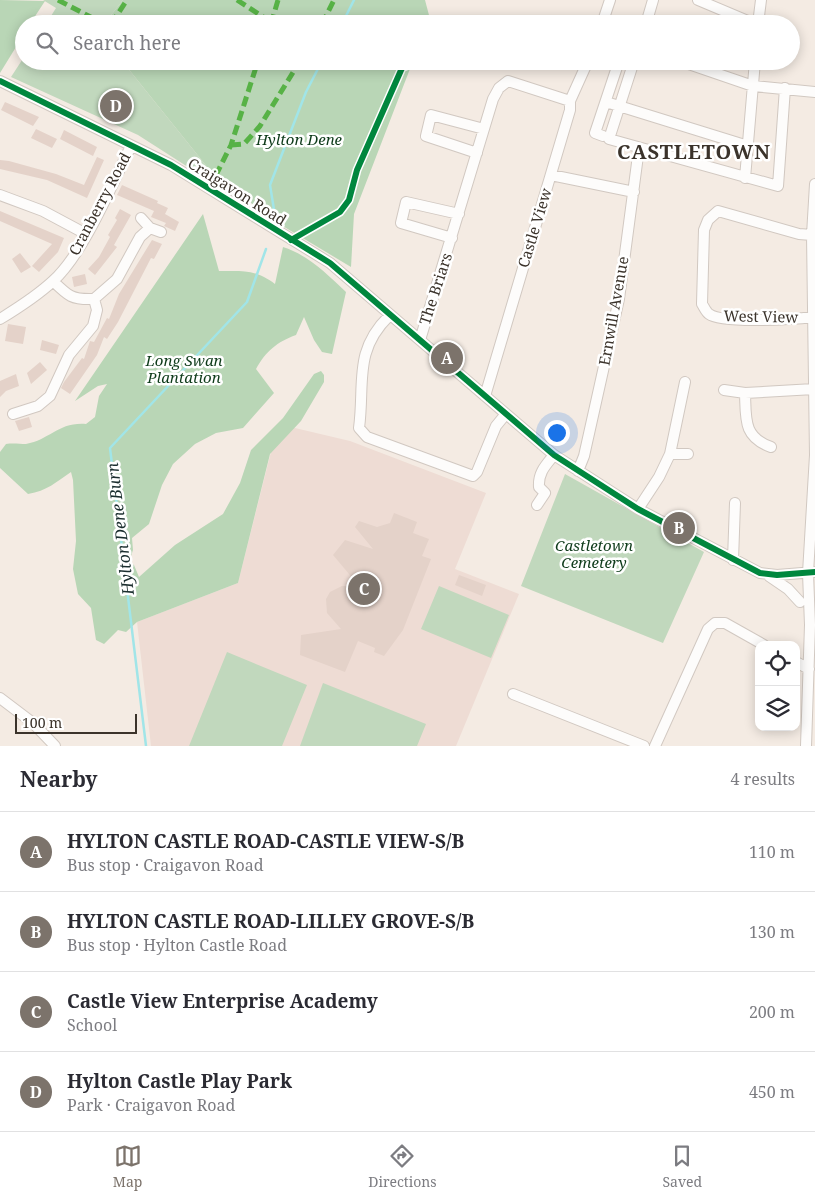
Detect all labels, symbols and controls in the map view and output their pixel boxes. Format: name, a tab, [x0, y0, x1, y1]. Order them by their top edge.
search box	[15, 15, 800, 70]
icon: search	[33, 29, 61, 57]
text: Search here	[73, 30, 181, 56]
pin: D	[100, 87, 132, 125]
park label: Hylton Dene	[255, 129, 343, 149]
district label: CASTLETOWN	[617, 138, 771, 165]
street label: Cranberry Road	[64, 149, 135, 259]
street label: Craigavon Road	[184, 153, 291, 230]
street label: Castle View	[512, 185, 556, 270]
street label: The Briars	[414, 250, 456, 327]
street label: Ernwill Avenue	[594, 255, 632, 367]
street label: West View	[724, 305, 799, 327]
pin: A	[431, 339, 463, 377]
park label: Long Swan Plantation	[144, 350, 223, 387]
your location	[544, 420, 570, 446]
water label: Hylton Dene Burn	[101, 461, 139, 597]
pin: B	[663, 509, 695, 547]
park label: Castletown Cemetery	[555, 535, 633, 572]
pin: C	[348, 570, 380, 608]
map controls	[755, 641, 800, 731]
button: locate	[755, 641, 800, 686]
button: layers	[755, 686, 800, 731]
scale bar	[15, 711, 138, 734]
text: 100 m	[22, 713, 62, 732]
text: Nearby	[20, 765, 98, 793]
text: 4 results	[731, 768, 795, 790]
text: HYLTON CASTLE ROAD-CASTLE VIEW-S/B	[67, 828, 464, 854]
text: A	[30, 841, 42, 863]
text: 110 m	[749, 841, 795, 863]
text: Bus stop · Craigavon Road	[67, 854, 264, 876]
text: HYLTON CASTLE ROAD-LILLEY GROVE-S/B	[67, 908, 474, 934]
text: B	[31, 921, 41, 943]
text: 130 m	[749, 921, 795, 943]
text: Bus stop · Hylton Castle Road	[67, 934, 287, 956]
text: Castle View Enterprise Academy	[67, 988, 378, 1014]
text: C	[31, 1001, 41, 1023]
text: 200 m	[749, 1001, 795, 1023]
text: School	[67, 1014, 117, 1036]
text: Hylton Castle Play Park	[67, 1068, 292, 1094]
text: D	[30, 1081, 42, 1103]
text: 450 m	[749, 1081, 795, 1103]
text: Park · Craigavon Road	[67, 1094, 235, 1116]
tab: Map	[113, 1142, 142, 1191]
tab: Directions	[368, 1142, 437, 1191]
tab: Saved	[662, 1142, 702, 1191]

